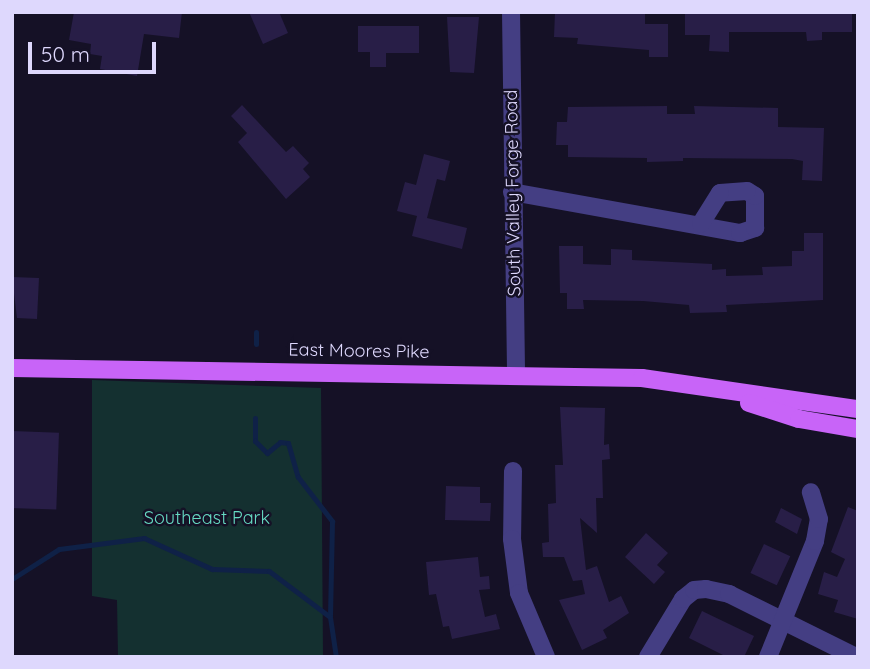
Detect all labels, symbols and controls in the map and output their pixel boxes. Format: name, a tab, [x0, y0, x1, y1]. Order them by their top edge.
scale bar	[32, 28, 159, 72]
text: 50 m	[41, 41, 90, 67]
street label: South Valley Forge Road	[500, 90, 526, 296]
street label: East Moores Pike	[288, 339, 430, 363]
park label: Southeast Park	[144, 507, 270, 529]

